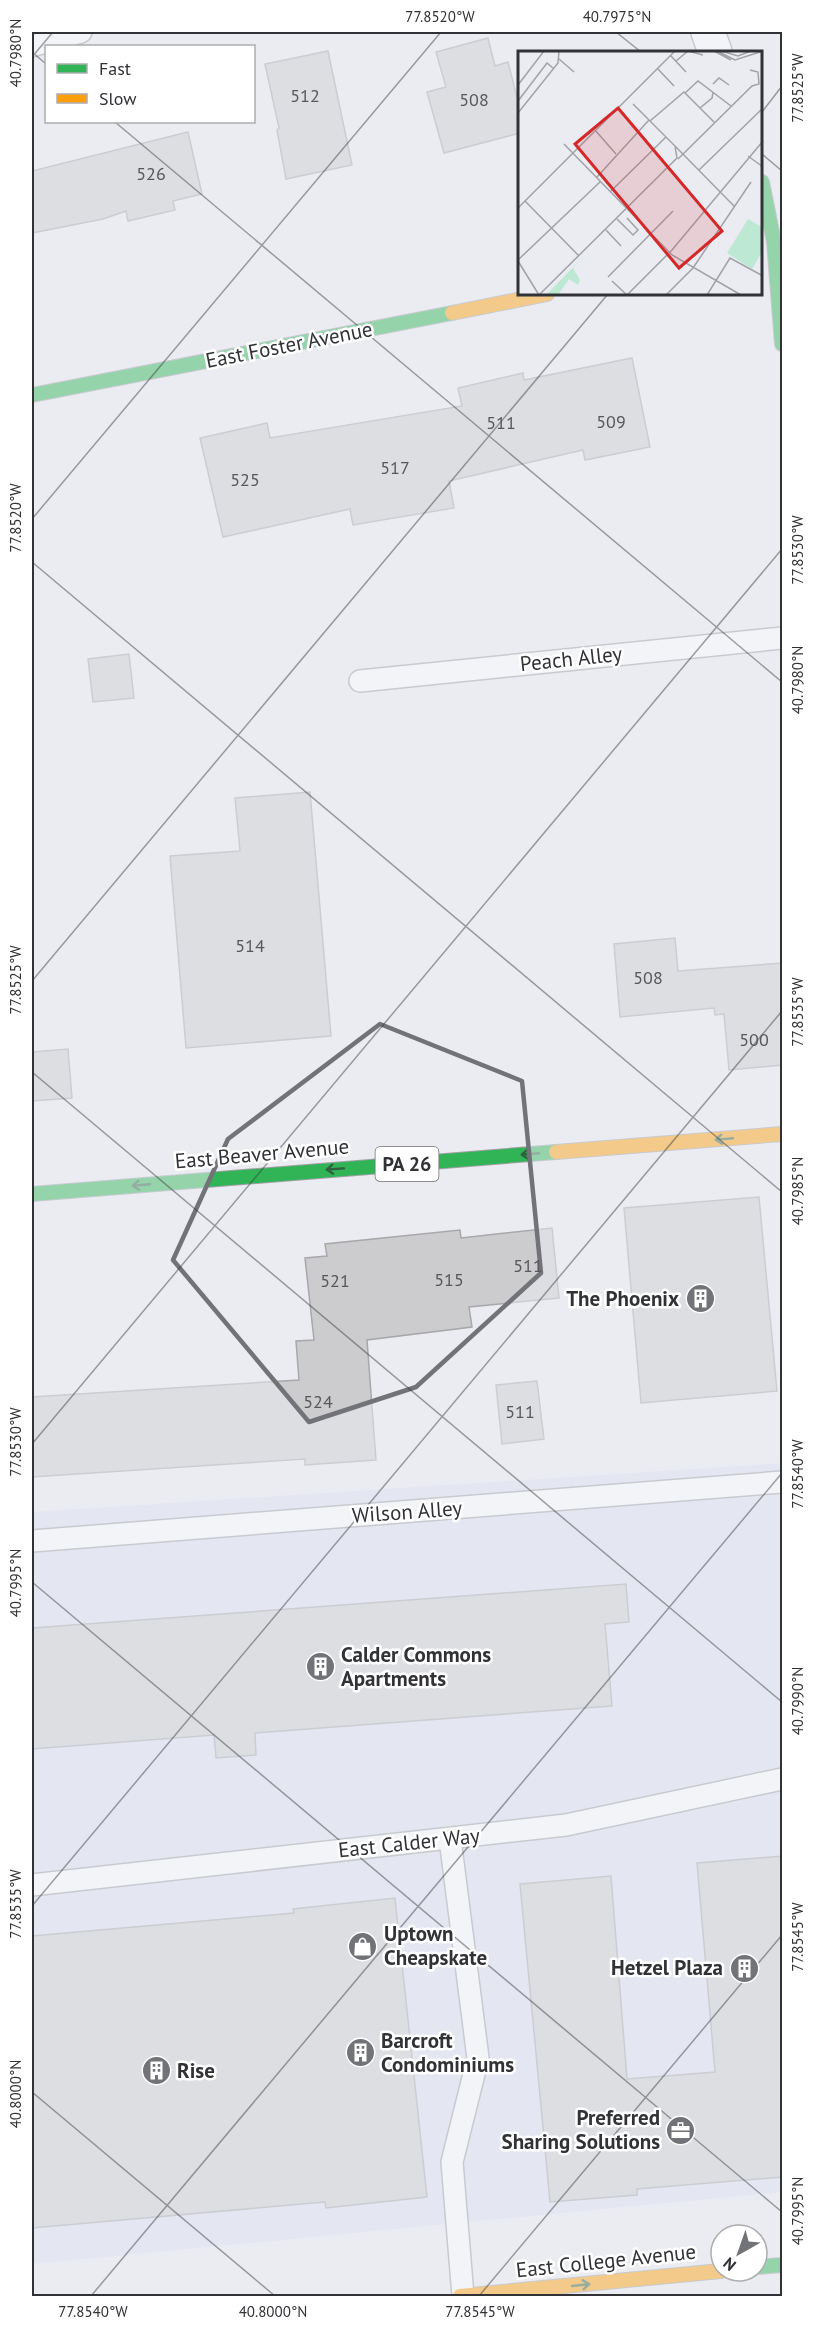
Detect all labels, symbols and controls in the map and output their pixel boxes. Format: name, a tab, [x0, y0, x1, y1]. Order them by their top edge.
text: 77.8520°W	[405, 7, 475, 26]
text: 40.7975°N	[583, 7, 651, 26]
text: 40.7980°N	[6, 19, 25, 87]
legend	[45, 45, 255, 123]
inset map	[518, 51, 763, 296]
text: 77.8525°W	[788, 53, 807, 123]
text: Fast	[99, 57, 131, 80]
house number: 512	[290, 84, 320, 107]
text: Slow	[99, 87, 137, 110]
house number: 508	[459, 88, 489, 111]
house number: 526	[136, 162, 166, 185]
street label: East Foster Avenue	[203, 315, 375, 374]
house number: 509	[596, 410, 626, 433]
house number: 511	[486, 411, 516, 434]
house number: 517	[380, 456, 410, 479]
house number: 525	[230, 468, 260, 491]
text: 77.8520°W	[6, 483, 25, 553]
text: 77.8530°W	[788, 515, 807, 585]
street label: Peach Alley	[519, 640, 624, 677]
text: 40.7980°N	[788, 646, 807, 714]
house number: 514	[235, 934, 265, 957]
text: 77.8525°W	[6, 945, 25, 1015]
house number: 508	[633, 966, 663, 989]
text: 77.8535°W	[788, 977, 807, 1047]
house number: 500	[739, 1028, 769, 1051]
street label: East Beaver Avenue	[174, 1132, 350, 1175]
one-way arrow	[715, 1134, 735, 1145]
road number: PA 26	[376, 1147, 438, 1181]
one-way arrow	[520, 1149, 540, 1160]
text: 40.7985°N	[788, 1157, 807, 1225]
one-way arrow	[326, 1164, 346, 1175]
one-way arrow	[132, 1180, 151, 1191]
house number: 511	[513, 1254, 543, 1277]
house number: 515	[434, 1268, 464, 1291]
house number: 521	[320, 1269, 350, 1292]
building icon: The Phoenix	[684, 1283, 716, 1315]
place label: The Phoenix	[566, 1285, 679, 1312]
house number: 524	[303, 1390, 333, 1413]
house number: 511	[505, 1400, 535, 1423]
text: 77.8530°W	[6, 1407, 25, 1477]
text: 77.8540°W	[788, 1439, 807, 1509]
street label: Wilson Alley	[351, 1494, 463, 1529]
text: 40.7995°N	[6, 1549, 25, 1617]
place label: Calder Commons Apartments	[341, 1641, 491, 1692]
building icon: Calder Commons Apartments	[304, 1651, 336, 1683]
text: 40.7990°N	[788, 1667, 807, 1735]
street label: East Calder Way	[337, 1822, 481, 1863]
text: 77.8535°W	[6, 1869, 25, 1939]
text: 77.8545°W	[788, 1902, 807, 1972]
place label: Uptown Cheapskate	[384, 1920, 487, 1971]
shop icon: Uptown Cheapskate	[347, 1930, 379, 1962]
building icon: Hetzel Plaza	[728, 1952, 760, 1984]
place label: Hetzel Plaza	[611, 1954, 723, 1981]
place label: Barcroft Condominiums	[381, 2027, 514, 2078]
building icon: Barcroft Condominiums	[344, 2037, 376, 2069]
building icon: Rise	[140, 2055, 172, 2087]
place label: Rise	[177, 2057, 215, 2084]
text: 40.8000°N	[6, 2060, 25, 2128]
place label: Preferred Sharing Solutions	[502, 2104, 660, 2155]
office icon: Preferred Sharing Solutions	[665, 2114, 697, 2146]
text: 40.7995°N	[788, 2177, 807, 2245]
north arrow	[709, 2223, 769, 2283]
street label: East College Avenue	[515, 2238, 697, 2283]
text: N	[719, 2253, 740, 2276]
one-way arrow	[571, 2279, 591, 2290]
text: 77.8540°W	[58, 2302, 128, 2321]
text: 40.8000°N	[239, 2302, 307, 2321]
text: 77.8545°W	[445, 2302, 515, 2321]

